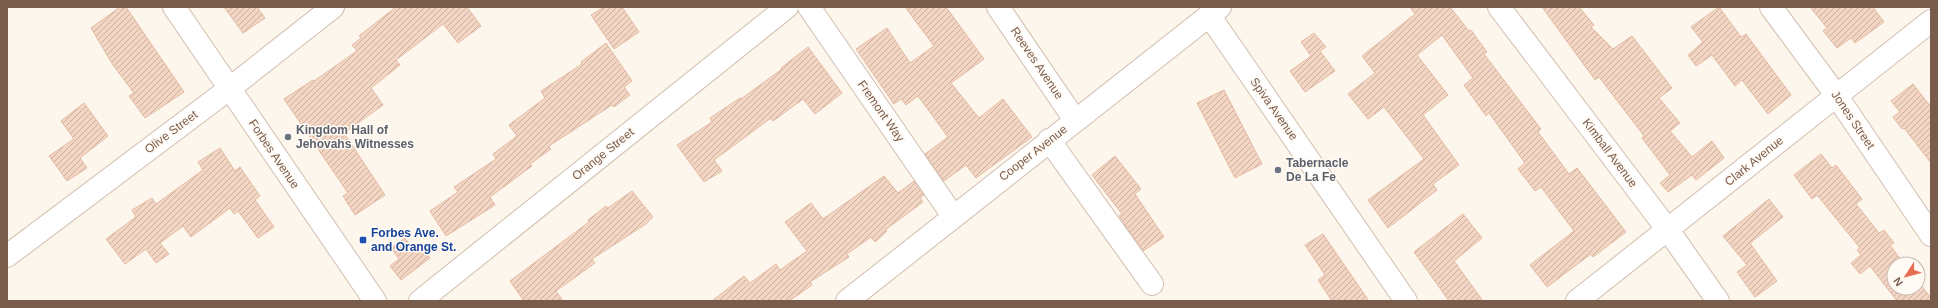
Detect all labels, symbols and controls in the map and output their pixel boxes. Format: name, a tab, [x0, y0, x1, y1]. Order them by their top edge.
street label: Reeves Avenue	[1008, 24, 1066, 102]
street label: Spiva Avenue	[1247, 75, 1301, 143]
street label: Fremont Way	[855, 78, 907, 144]
street label: Jones Street	[1828, 88, 1878, 152]
street label: Olive Street	[142, 107, 201, 156]
street label: Kimball Avenue	[1580, 116, 1641, 190]
street label: Forbes Avenue	[246, 117, 302, 192]
street label: Cooper Avenue	[996, 122, 1070, 184]
place label: Kingdom Hall of Jehovahs Witnesses	[296, 123, 414, 151]
street label: Orange Street	[569, 124, 637, 183]
marker: Kingdom Hall of Jehovahs Witnesses	[283, 132, 293, 142]
street label: Clark Avenue	[1722, 133, 1786, 189]
place label: Tabernacle De La Fe	[1286, 156, 1349, 184]
marker: Tabernacle De La Fe	[1273, 165, 1283, 175]
place label: Forbes Ave. and Orange St.	[371, 226, 456, 254]
marker: Forbes Ave. and Orange St.	[358, 235, 368, 245]
north arrow	[1886, 256, 1926, 296]
text: N	[1891, 275, 1905, 289]

